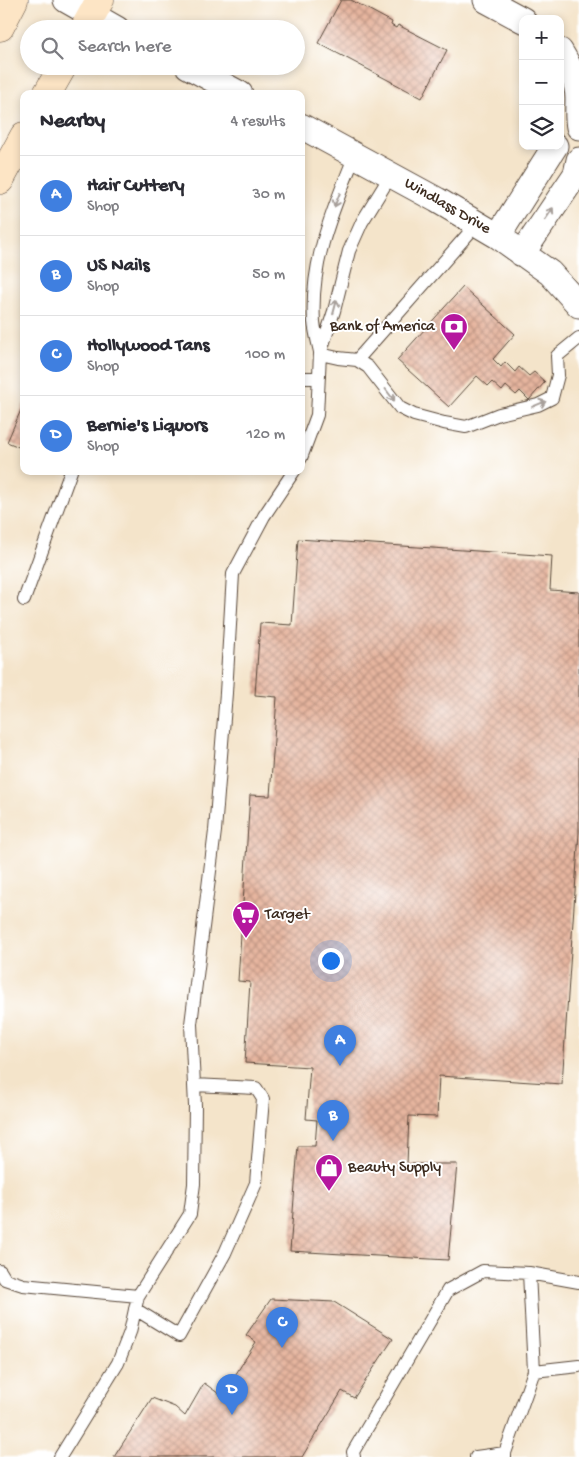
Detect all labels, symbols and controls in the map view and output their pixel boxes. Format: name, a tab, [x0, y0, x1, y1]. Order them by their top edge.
map controls	[519, 15, 564, 150]
button: +	[519, 15, 564, 60]
search box	[20, 20, 305, 75]
icon: search	[38, 34, 66, 62]
text: Search here	[78, 36, 172, 59]
button: −	[519, 60, 564, 105]
button: layers	[519, 105, 564, 150]
text: Nearby	[40, 110, 105, 135]
text: 4 results	[230, 113, 285, 132]
text: Hair Cuttery	[87, 175, 184, 198]
street label: Windlass Drive	[400, 175, 494, 240]
text: A	[51, 186, 61, 205]
text: 30 m	[252, 186, 285, 205]
one-way arrow	[331, 192, 341, 207]
text: Shop	[87, 198, 119, 217]
one-way arrow	[544, 207, 554, 221]
text: US Nails	[87, 255, 150, 278]
text: B	[52, 266, 60, 285]
text: 50 m	[252, 266, 285, 285]
text: Shop	[87, 278, 119, 297]
one-way arrow	[330, 299, 340, 315]
bank icon: Bank of America	[439, 312, 469, 351]
place label: Bank of America	[329, 318, 436, 337]
text: Hollywood Tans	[87, 335, 209, 358]
text: C	[52, 346, 60, 365]
text: 100 m	[245, 346, 285, 365]
text: Shop	[87, 358, 119, 377]
one-way arrow	[385, 388, 395, 402]
one-way arrow	[531, 399, 546, 408]
text: Bernie's Liquors	[87, 415, 207, 438]
text: D	[51, 426, 61, 445]
text: 120 m	[246, 426, 285, 445]
text: Shop	[87, 438, 119, 457]
supermarket icon: Target	[231, 900, 261, 939]
place label: Target	[264, 906, 311, 925]
your location	[318, 948, 344, 974]
pin: A	[324, 1025, 356, 1066]
pin: B	[317, 1100, 349, 1141]
shop icon: Beauty Supply	[314, 1153, 344, 1192]
place label: Beauty Supply	[347, 1159, 441, 1178]
pin: C	[266, 1307, 298, 1348]
pin: D	[216, 1374, 248, 1415]

